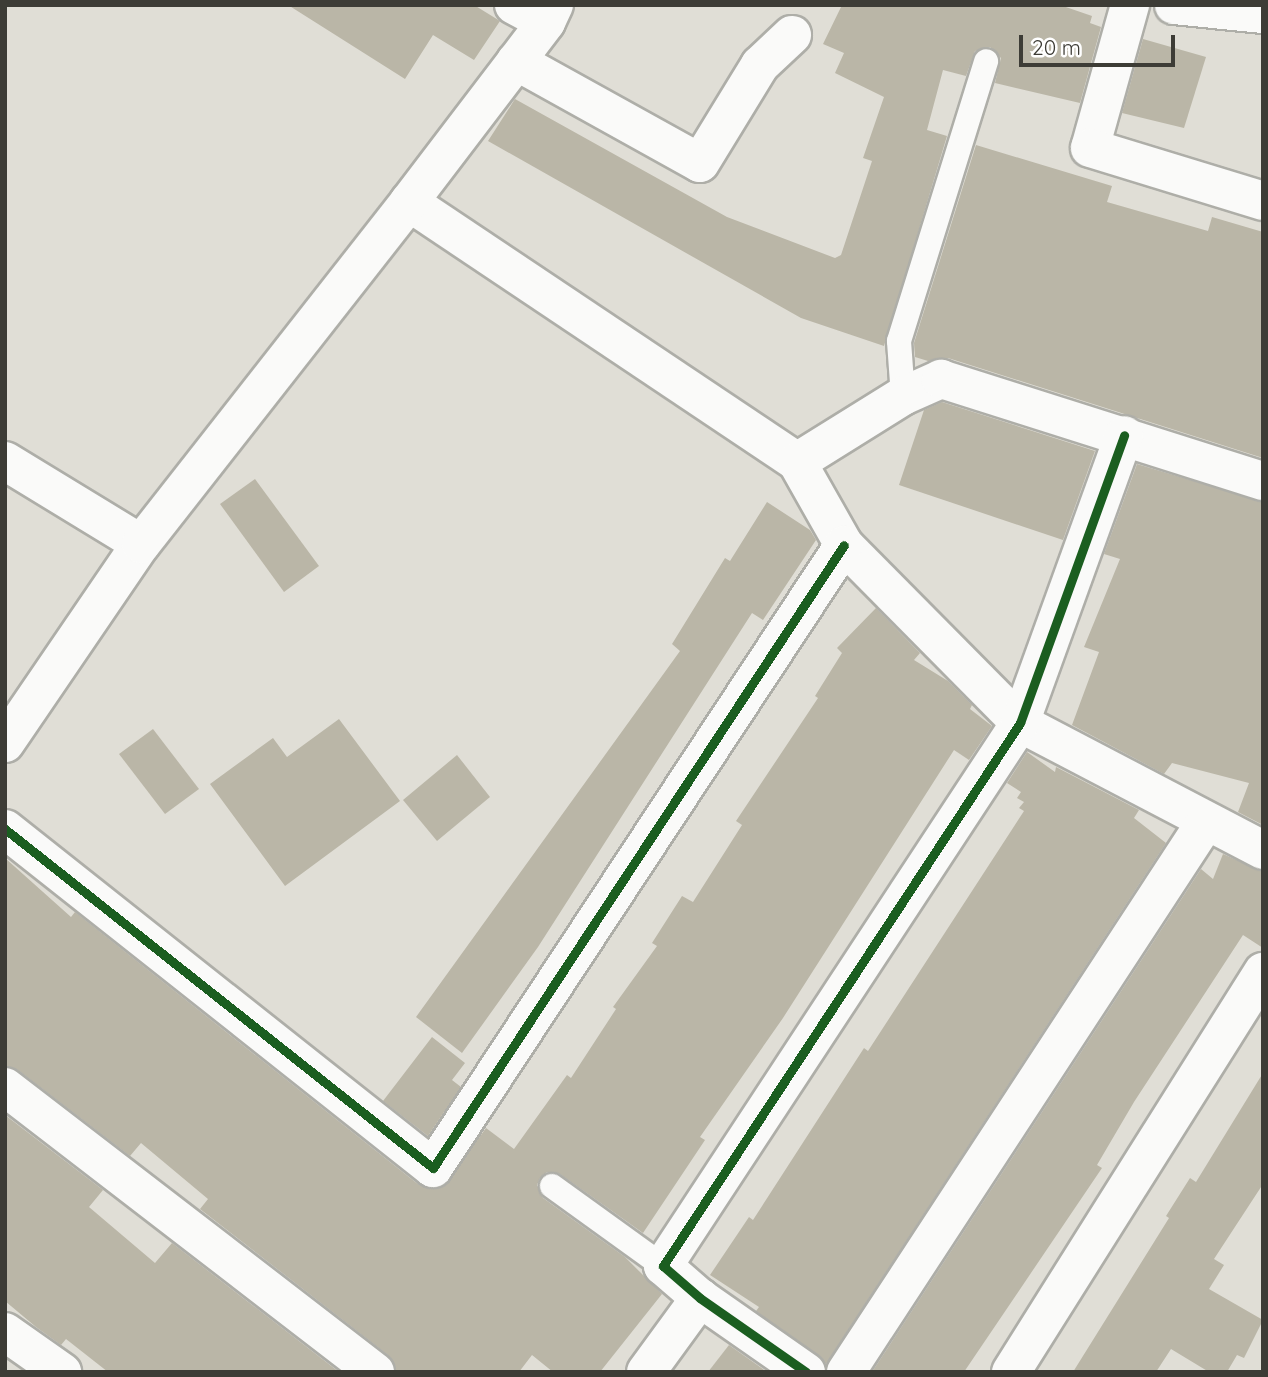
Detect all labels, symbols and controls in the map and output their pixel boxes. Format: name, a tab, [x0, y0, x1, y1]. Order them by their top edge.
scale bar	[1023, 21, 1179, 65]
text: 20 m	[1032, 34, 1081, 60]

